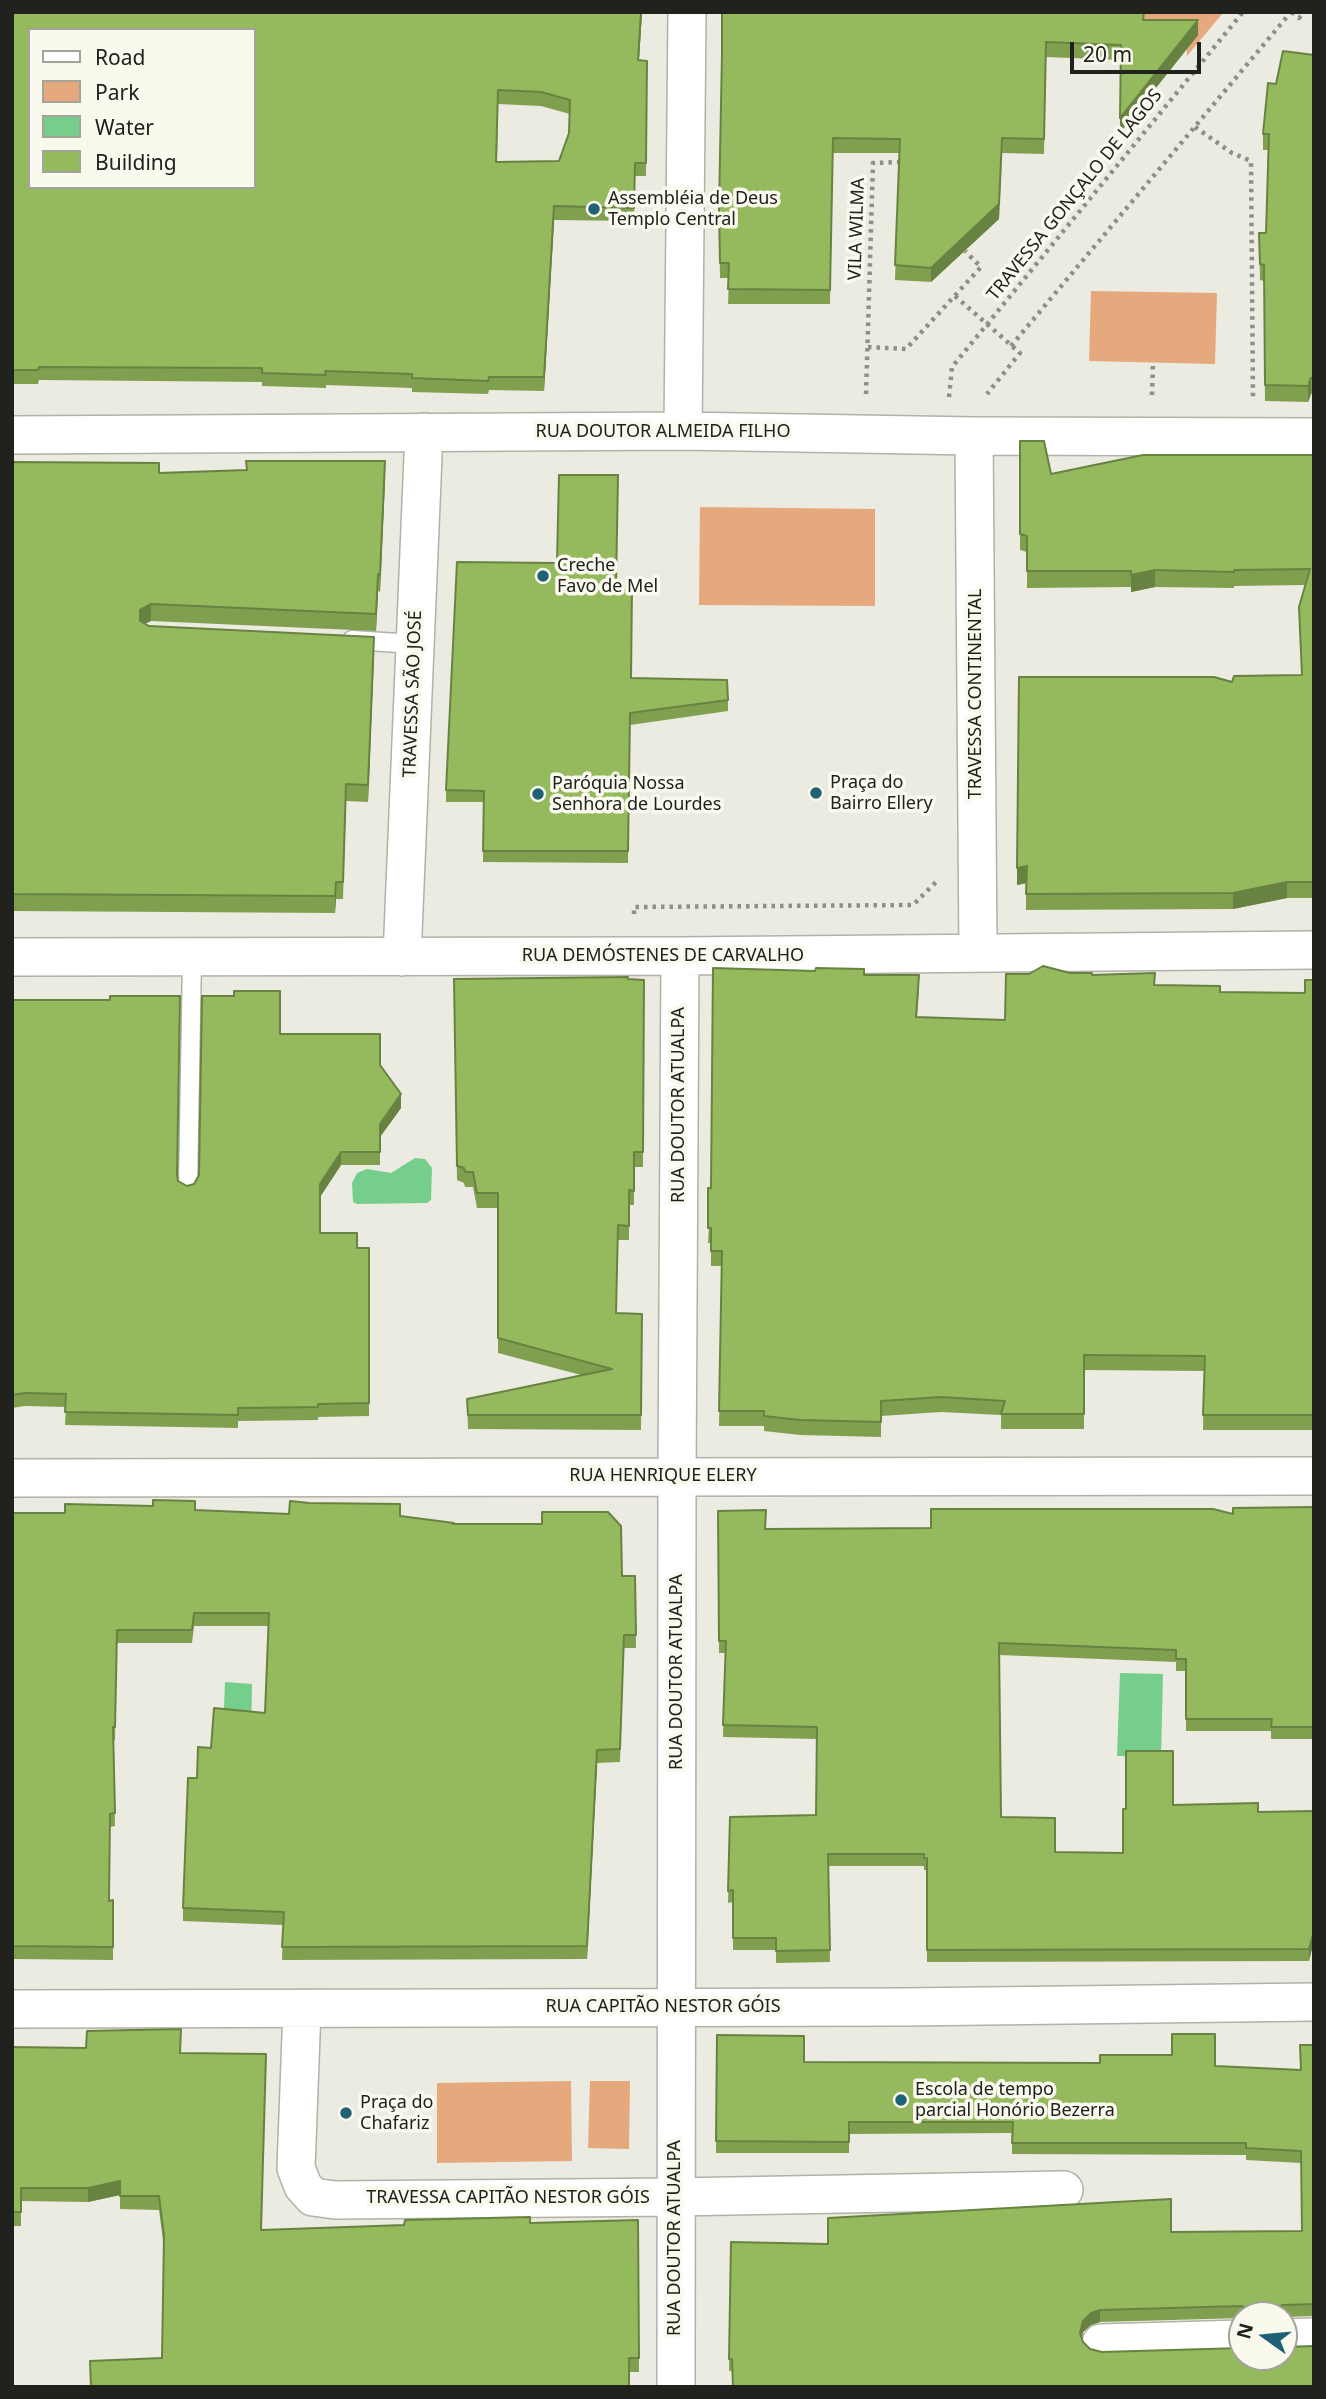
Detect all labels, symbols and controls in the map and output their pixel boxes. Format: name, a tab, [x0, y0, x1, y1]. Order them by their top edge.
legend	[28, 28, 256, 189]
scale bar	[1074, 28, 1205, 72]
text: 20 m	[1083, 40, 1132, 68]
text: Road	[95, 43, 145, 71]
text: Park	[95, 78, 139, 106]
street label: TRAVESSA GONÇALO DE LAGOS	[983, 85, 1167, 305]
text: Water	[95, 113, 154, 141]
text: Building	[95, 148, 177, 176]
street label: VILA WILMA	[844, 177, 870, 281]
place label: Assembléia de Deus Templo Central	[608, 188, 778, 230]
marker: Assembléia de Deus Templo Central	[586, 201, 602, 217]
street label: RUA DOUTOR ALMEIDA FILHO	[536, 421, 790, 443]
place label: Creche Favo de Mel	[557, 555, 658, 598]
marker: Creche Favo de Mel	[535, 568, 551, 584]
street label: TRAVESSA CONTINENTAL	[965, 589, 987, 799]
street label: TRAVESSA SÃO JOSÉ	[399, 610, 427, 778]
place label: Praça do Bairro Ellery	[830, 772, 933, 814]
place label: Paróquia Nossa Senhora de Lourdes	[552, 773, 721, 816]
marker: Praça do Bairro Ellery	[808, 785, 824, 801]
marker: Paróquia Nossa Senhora de Lourdes	[530, 786, 546, 802]
street label: RUA DEMÓSTENES DE CARVALHO	[522, 945, 804, 967]
street label: RUA DOUTOR ATUALPA	[668, 1007, 690, 1203]
street label: RUA HENRIQUE ELERY	[569, 1465, 757, 1487]
street label: RUA DOUTOR ATUALPA	[666, 1574, 688, 1770]
street label: RUA CAPITÃO NESTOR GÓIS	[545, 1996, 781, 2018]
place label: Escola de tempo parcial Honório Bezerra	[915, 2079, 1115, 2122]
place label: Praça do Chafariz	[360, 2092, 433, 2134]
marker: Escola de tempo parcial Honório Bezerra	[893, 2092, 909, 2108]
marker: Praça do Chafariz	[338, 2105, 354, 2121]
street label: RUA DOUTOR ATUALPA	[664, 2140, 686, 2336]
street label: TRAVESSA CAPITÃO NESTOR GÓIS	[366, 2187, 650, 2209]
north arrow	[1228, 2301, 1298, 2371]
text: N	[1230, 2320, 1259, 2342]

